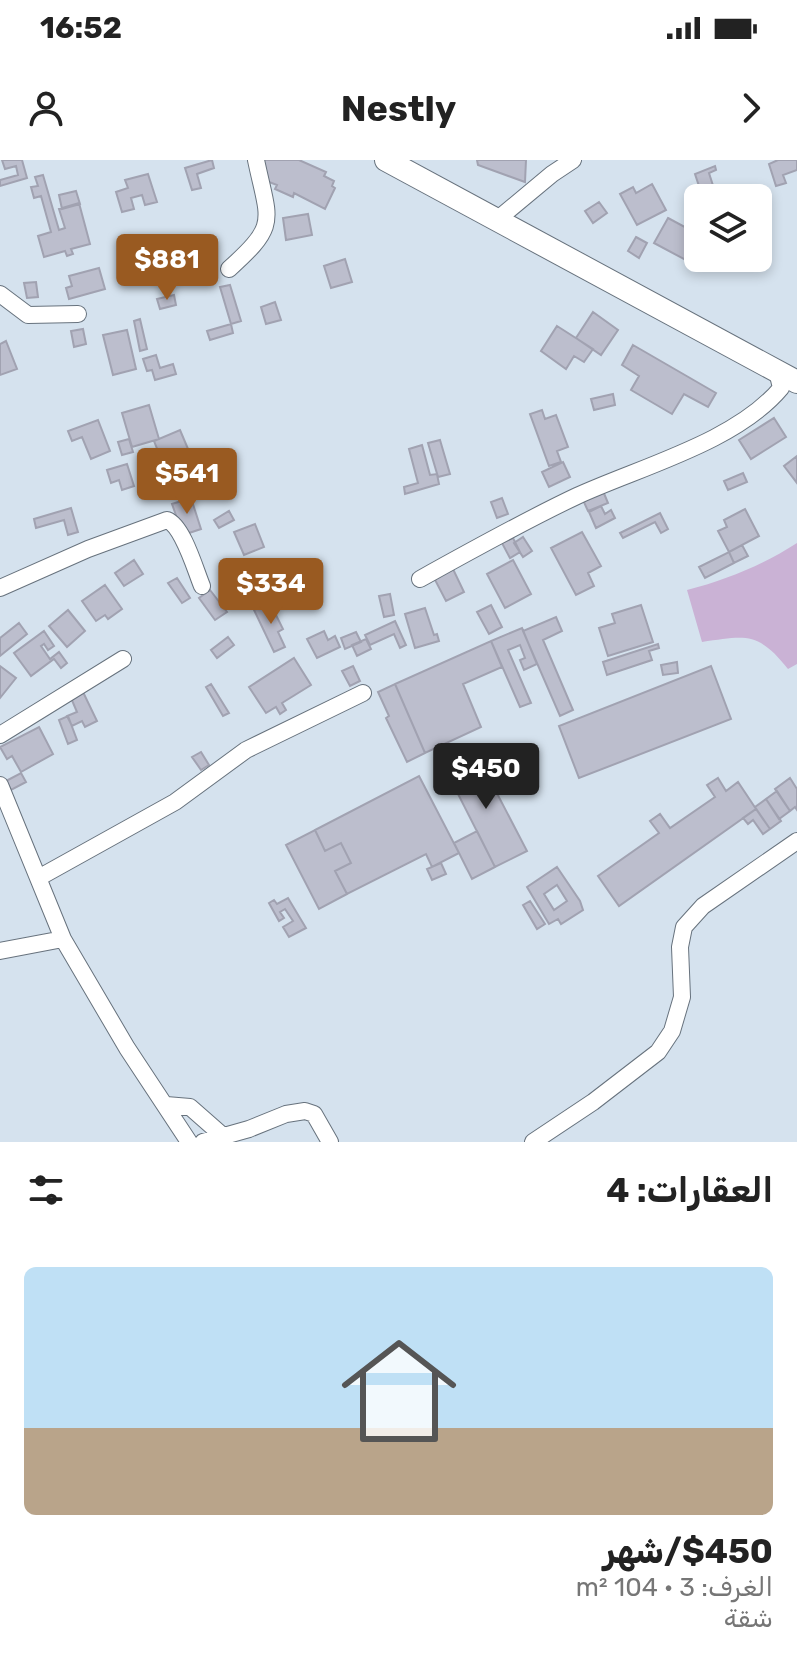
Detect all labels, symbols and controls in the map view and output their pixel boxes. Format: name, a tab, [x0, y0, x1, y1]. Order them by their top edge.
text: 16:52	[40, 10, 122, 46]
icon: person	[24, 86, 68, 130]
icon: forward	[729, 86, 773, 130]
text: Nestly	[341, 87, 456, 130]
map controls	[684, 184, 772, 272]
button: layers	[684, 184, 772, 272]
pin: $881	[120, 234, 214, 302]
text: $881	[134, 244, 200, 275]
pin: $541	[140, 448, 234, 516]
text: $541	[155, 458, 219, 489]
pin: $334	[224, 558, 318, 626]
text: $334	[236, 568, 306, 599]
pin: $450	[439, 743, 533, 811]
text: $450	[451, 753, 521, 784]
icon: filters	[24, 1168, 68, 1212]
text: العقارات: 4	[606, 1170, 773, 1211]
icon: home	[327, 1319, 471, 1463]
text: $450/شهر	[603, 1531, 773, 1572]
text: الغرف: 3 · 104 m²	[576, 1572, 773, 1603]
text: شقة	[724, 1603, 773, 1634]

